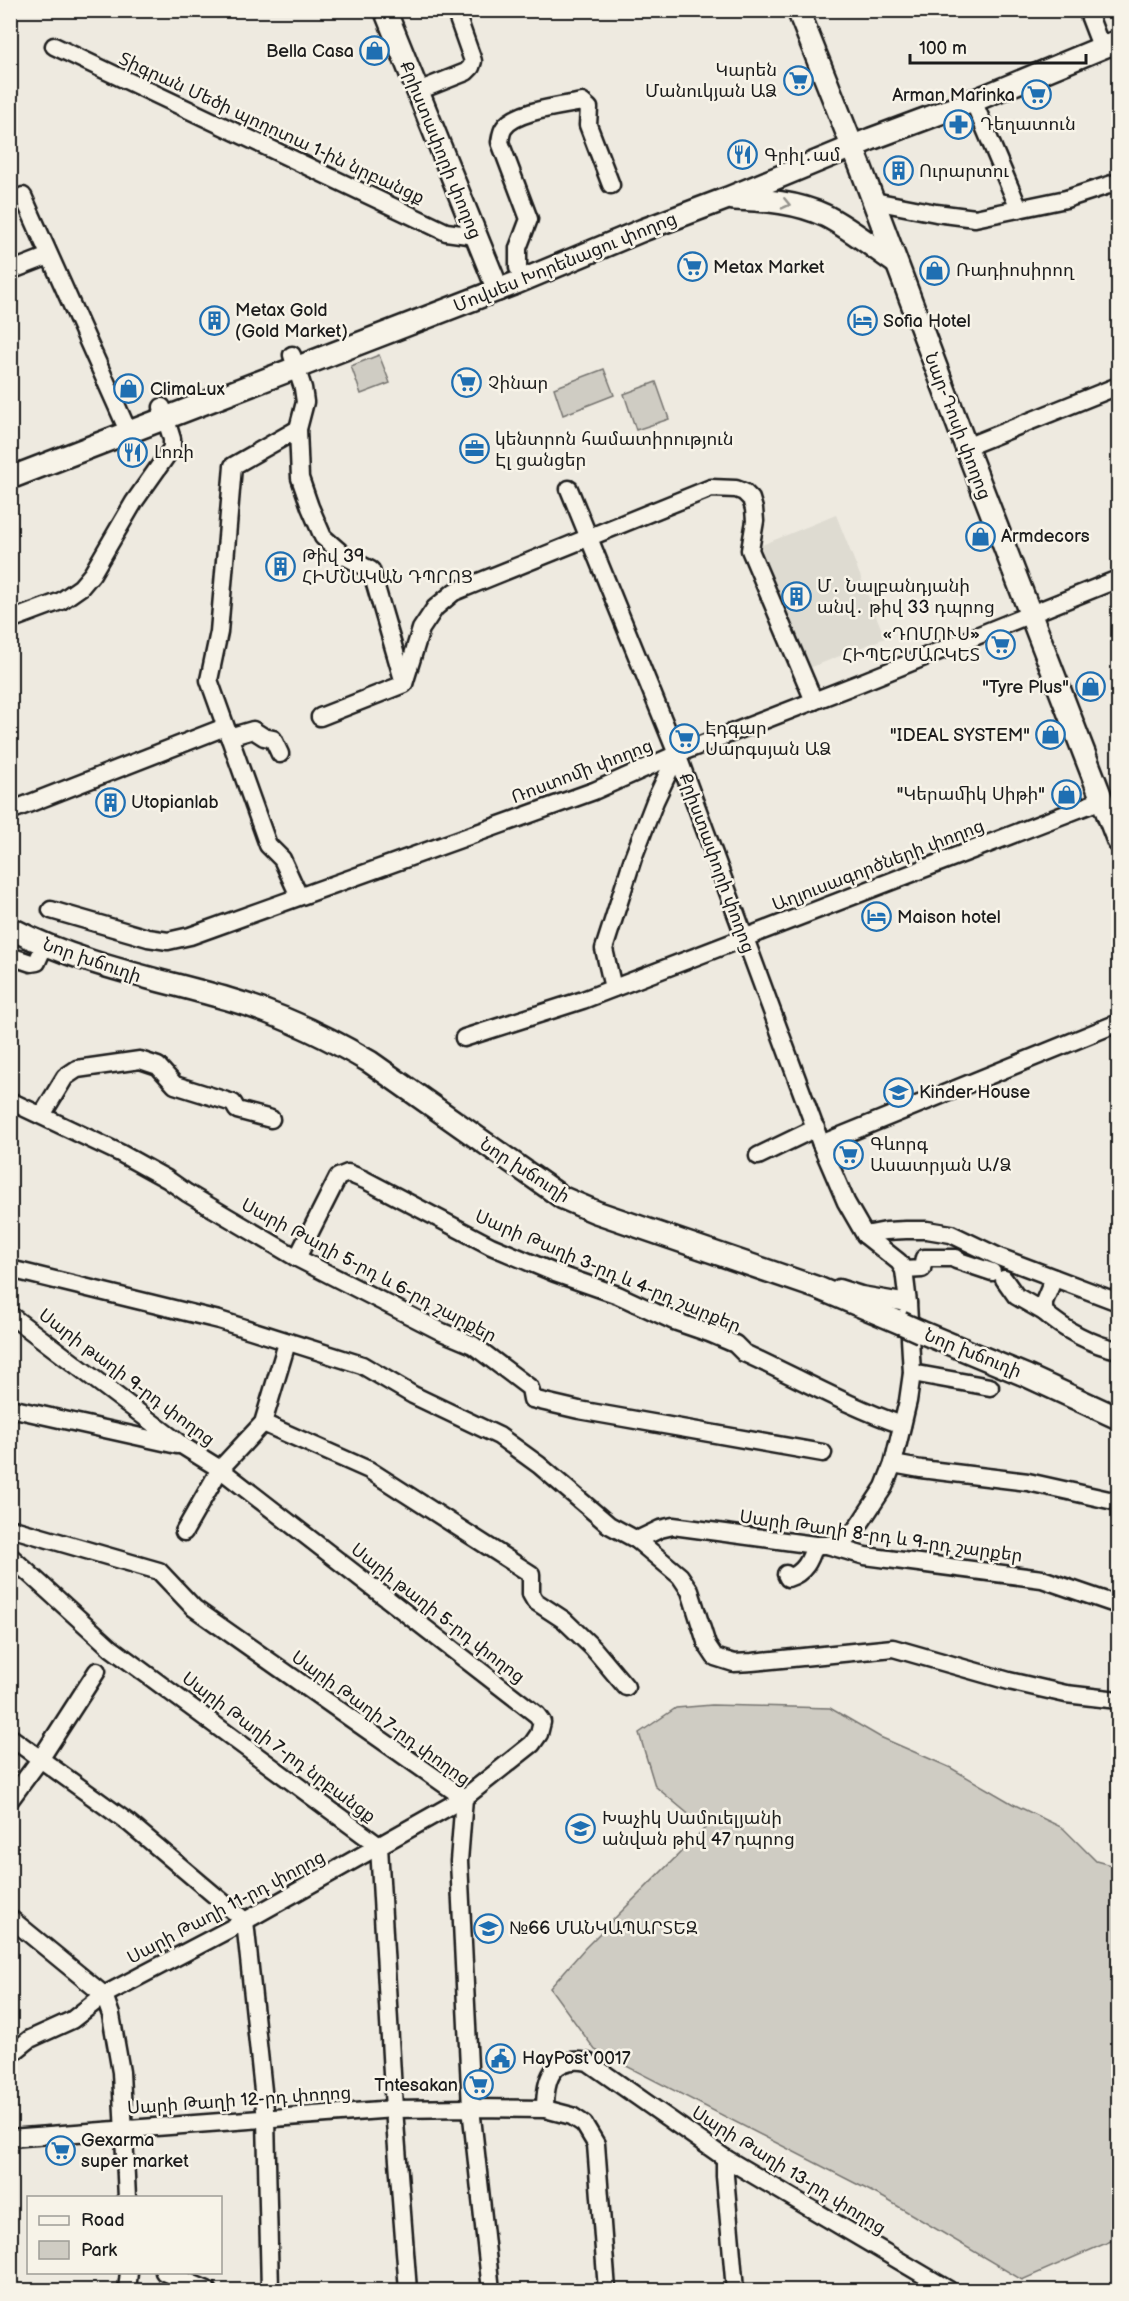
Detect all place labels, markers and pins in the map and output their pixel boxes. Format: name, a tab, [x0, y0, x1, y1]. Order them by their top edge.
shop icon: Bella Casa	[359, 35, 391, 67]
place label: Bella Casa	[266, 41, 354, 62]
place label: Կարեն Մանուկյան ԱՁ	[645, 60, 777, 102]
supermarket icon: Կարեն Մանուկյան ԱՁ	[782, 64, 814, 96]
supermarket icon: Arman Marinka	[1020, 79, 1052, 111]
place label: Arman Marinka	[892, 85, 1015, 106]
pharmacy icon: Դեղատուն	[943, 108, 975, 140]
place label: Դեղատուն	[980, 114, 1076, 135]
restaurant icon: Գրիլ․ամ	[727, 139, 759, 171]
place label: Գրիլ․ամ	[764, 145, 840, 166]
building icon: Ուրարտու	[882, 155, 914, 187]
place label: Ուրարտու	[919, 161, 1009, 182]
supermarket icon: Metax Market	[676, 251, 708, 283]
shop icon: Ռադիոսիրող	[919, 254, 951, 286]
place label: Metax Market	[713, 257, 825, 278]
place label: Ռադիոսիրող	[956, 260, 1075, 281]
place label: Metax Gold (Gold Market)	[235, 300, 348, 342]
building icon: Metax Gold (Gold Market)	[198, 304, 230, 336]
hotel icon: Sofia Hotel	[846, 305, 878, 337]
place label: Sofia Hotel	[883, 311, 971, 332]
supermarket icon: Չինար	[451, 367, 483, 399]
shop icon: ClimaLux	[113, 373, 145, 405]
place label: Չինար	[488, 373, 548, 394]
place label: ClimaLux	[150, 379, 225, 400]
place label: կենտրոն համատիրություն Էլ ցանցեր	[495, 429, 734, 471]
office icon: կենտրոն համատիրություն Էլ ցանցեր	[458, 433, 490, 465]
restaurant icon: Լոռի	[117, 436, 149, 468]
place label: Լոռի	[154, 442, 194, 463]
shop icon: Armdecors	[964, 520, 996, 552]
place label: Armdecors	[1001, 526, 1090, 547]
place label: Թիվ 39 ՀԻՄՆԱԿԱՆ ԴՊՐՈՑ	[302, 546, 473, 588]
building icon: Թիվ 39 ՀԻՄՆԱԿԱՆ ԴՊՐՈՑ	[265, 550, 297, 582]
place label: Մ․ Նալբանդյանի անվ․ թիվ 33 դպրոց	[817, 576, 995, 618]
building icon: Մ․ Նալբանդյանի անվ․ թիվ 33 դպրոց	[780, 580, 812, 612]
place label: «ԴՈՄՈՒՍ» ՀԻՊԵՐՄԱՐԿԵՏ	[842, 624, 980, 666]
supermarket icon: «ԴՈՄՈՒՍ» ՀԻՊԵՐՄԱՐԿԵՏ	[985, 628, 1017, 660]
shop icon: "Tyre Plus"	[1074, 671, 1106, 703]
place label: "Tyre Plus"	[982, 677, 1069, 698]
place label: Էդգար Սարգսյան ԱՁ	[705, 718, 831, 760]
shop icon: "IDEAL SYSTEM"	[1035, 719, 1067, 751]
supermarket icon: Էդգար Սարգսյան ԱՁ	[668, 722, 700, 754]
place label: "IDEAL SYSTEM"	[890, 725, 1030, 746]
shop icon: "Կերամիկ Սիթի"	[1050, 778, 1082, 810]
place label: "Կերամիկ Սիթի"	[897, 784, 1045, 805]
building icon: Utopianlab	[94, 786, 126, 818]
place label: Utopianlab	[131, 792, 219, 813]
hotel icon: Maison hotel	[860, 901, 892, 933]
place label: Maison hotel	[897, 907, 1001, 928]
school or university icon: Kinder House	[882, 1076, 914, 1108]
place label: Kinder House	[919, 1082, 1030, 1103]
place label: Գևորգ Ասատրյան Ա/Ձ	[870, 1134, 1012, 1176]
supermarket icon: Գևորգ Ասատրյան Ա/Ձ	[833, 1138, 865, 1170]
place label: Խաչիկ Սամուելյանի անվան թիվ 47 դպրոց	[602, 1808, 795, 1850]
school or university icon: Խաչիկ Սամուելյանի անվան թիվ 47 դպրոց	[565, 1812, 597, 1844]
school or university icon: №66 ՄԱՆԿԱՊԱՐՏԵԶ	[472, 1912, 504, 1944]
place label: №66 ՄԱՆԿԱՊԱՐՏԵԶ	[509, 1918, 698, 1939]
public building icon: HayPost 0017	[485, 2042, 517, 2074]
place label: HayPost 0017	[522, 2048, 631, 2069]
supermarket icon: Tntesakan	[463, 2069, 495, 2101]
place label: Tntesakan	[374, 2075, 458, 2096]
place label: Gexarma super market	[81, 2130, 189, 2172]
supermarket icon: Gexarma super market	[44, 2134, 76, 2166]

